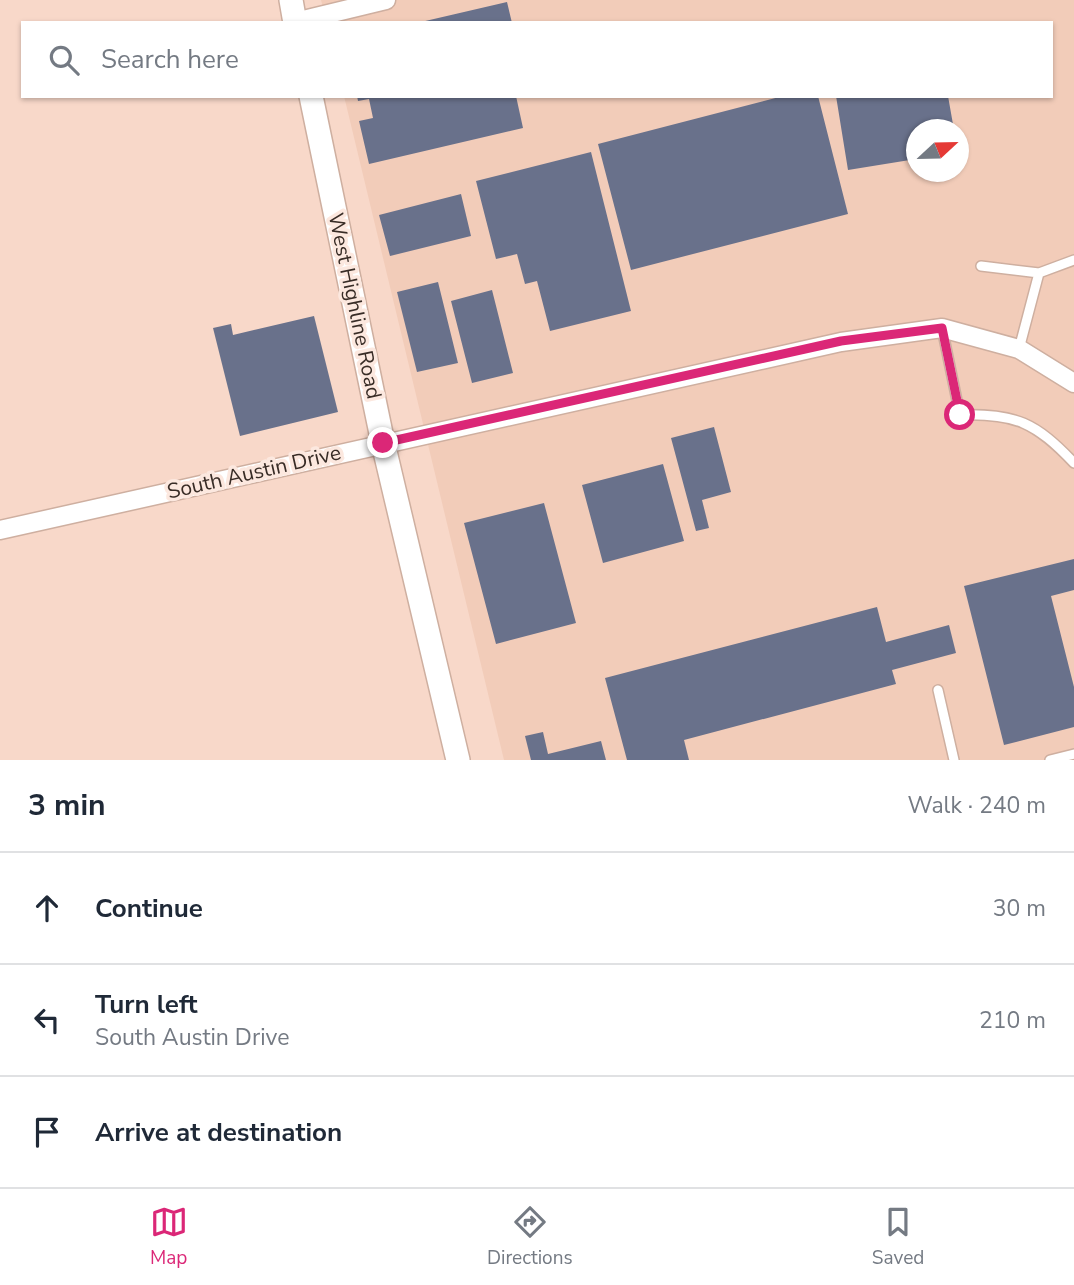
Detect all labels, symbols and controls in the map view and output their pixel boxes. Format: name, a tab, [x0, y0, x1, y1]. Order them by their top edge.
search box	[21, 21, 1053, 98]
icon: search	[45, 41, 83, 79]
text: Search here	[101, 42, 239, 77]
north arrow	[906, 119, 969, 182]
street label: West Highline Road	[322, 210, 388, 402]
route start	[944, 399, 975, 430]
route end	[367, 427, 398, 458]
street label: South Austin Drive	[164, 438, 344, 506]
text: 3 min	[28, 785, 106, 826]
text: Walk · 240 m	[907, 790, 1046, 821]
icon: ahead	[28, 889, 66, 927]
text: Continue	[95, 891, 203, 926]
text: 30 m	[993, 893, 1046, 924]
text: Turn left	[95, 987, 198, 1022]
icon: left	[28, 1001, 66, 1039]
text: 210 m	[979, 1005, 1046, 1036]
text: South Austin Drive	[95, 1022, 289, 1053]
icon: arrive	[28, 1113, 66, 1151]
text: Arrive at destination	[95, 1115, 342, 1150]
tab: Map	[150, 1203, 188, 1271]
tab: Directions	[487, 1203, 573, 1271]
tab: Saved	[872, 1203, 924, 1271]

